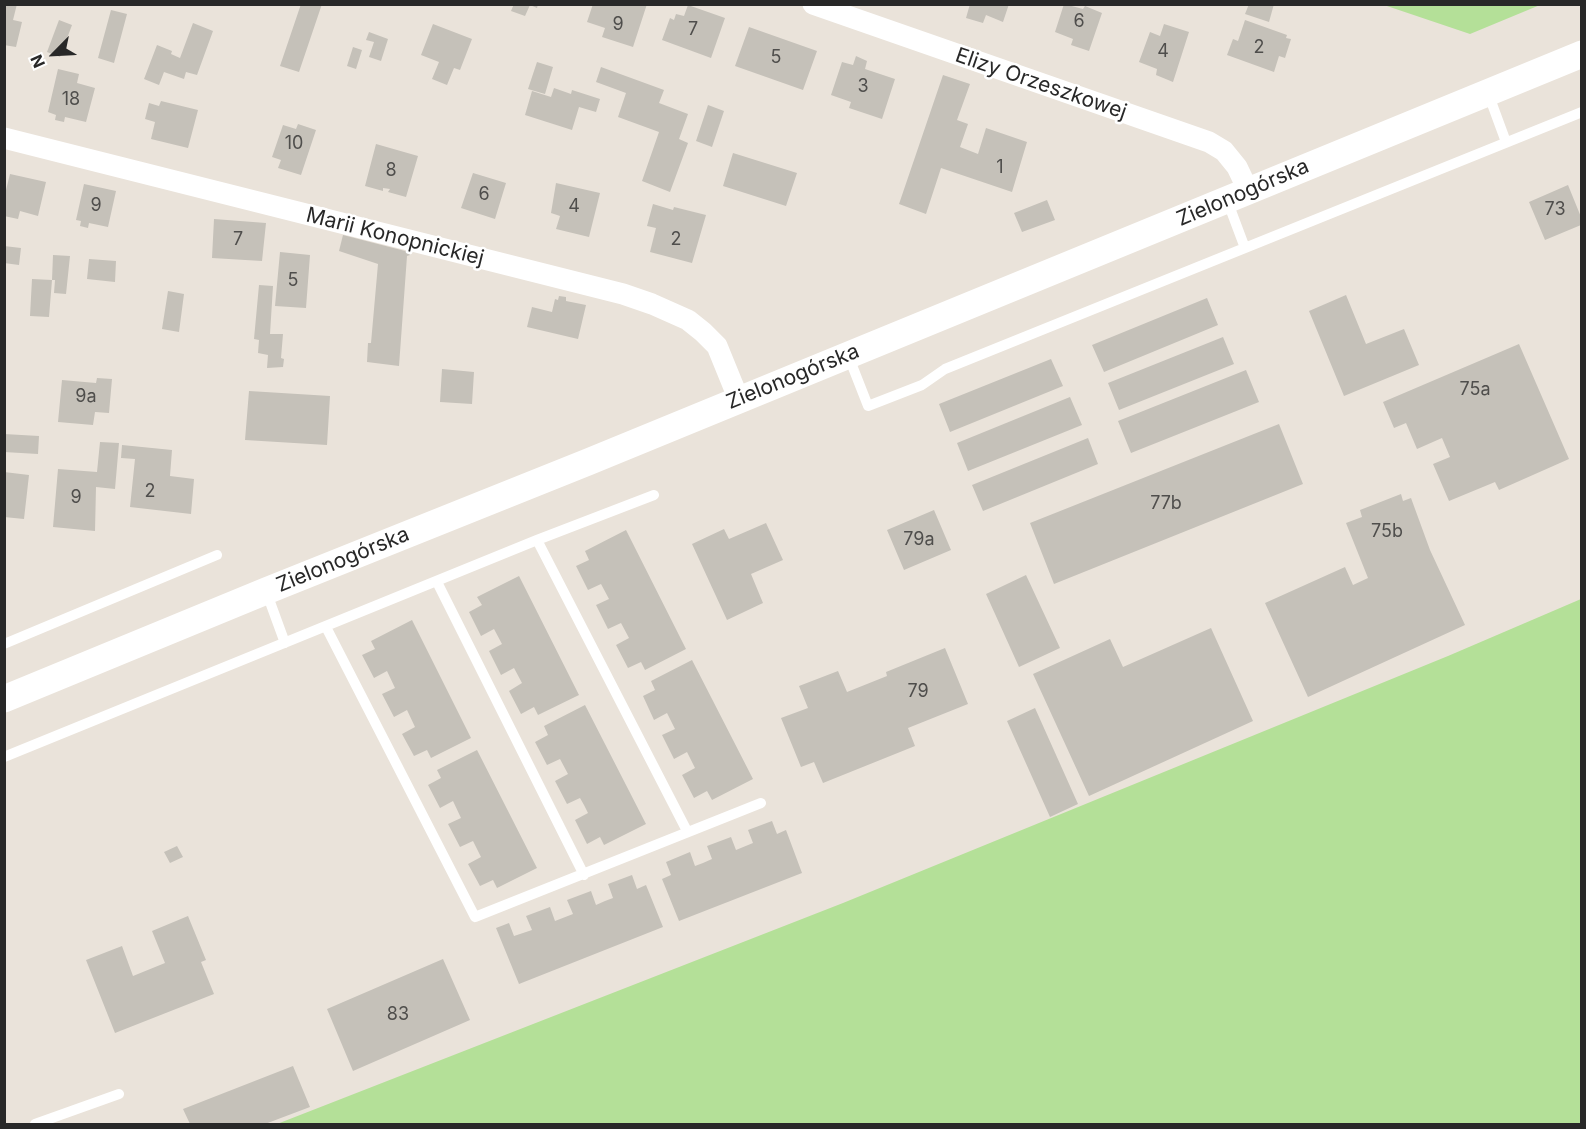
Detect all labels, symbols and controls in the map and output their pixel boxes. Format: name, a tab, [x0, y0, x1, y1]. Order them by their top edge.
house number: 6	[1073, 11, 1085, 33]
house number: 9	[612, 14, 624, 36]
house number: 7	[688, 19, 698, 41]
north arrow	[24, 24, 84, 84]
house number: 2	[1254, 37, 1264, 59]
house number: 4	[1157, 41, 1169, 63]
street label: Elizy Orzeszkowej	[952, 43, 1130, 125]
house number: 5	[771, 47, 781, 69]
text: N	[26, 52, 49, 71]
house number: 3	[857, 76, 869, 98]
house number: 18	[62, 89, 80, 111]
house number: 10	[285, 133, 303, 155]
street label: Zielonogórska	[1173, 154, 1313, 232]
house number: 1	[996, 157, 1004, 179]
house number: 8	[385, 160, 397, 182]
house number: 6	[478, 184, 490, 206]
house number: 9	[90, 195, 102, 217]
house number: 4	[568, 196, 580, 218]
house number: 73	[1544, 199, 1566, 221]
street label: Marii Konopnickiej	[304, 203, 486, 271]
house number: 7	[233, 229, 243, 251]
house number: 2	[671, 229, 681, 251]
house number: 5	[288, 270, 298, 292]
street label: Zielonogórska	[723, 339, 863, 415]
house number: 75a	[1459, 379, 1491, 401]
house number: 9a	[75, 386, 97, 408]
house number: 2	[145, 481, 155, 503]
house number: 9	[70, 487, 82, 509]
house number: 77b	[1150, 493, 1182, 515]
house number: 75b	[1371, 521, 1403, 543]
street label: Zielonogórska	[273, 522, 413, 598]
house number: 79a	[903, 529, 935, 551]
house number: 79	[907, 681, 929, 703]
house number: 83	[387, 1004, 409, 1026]

